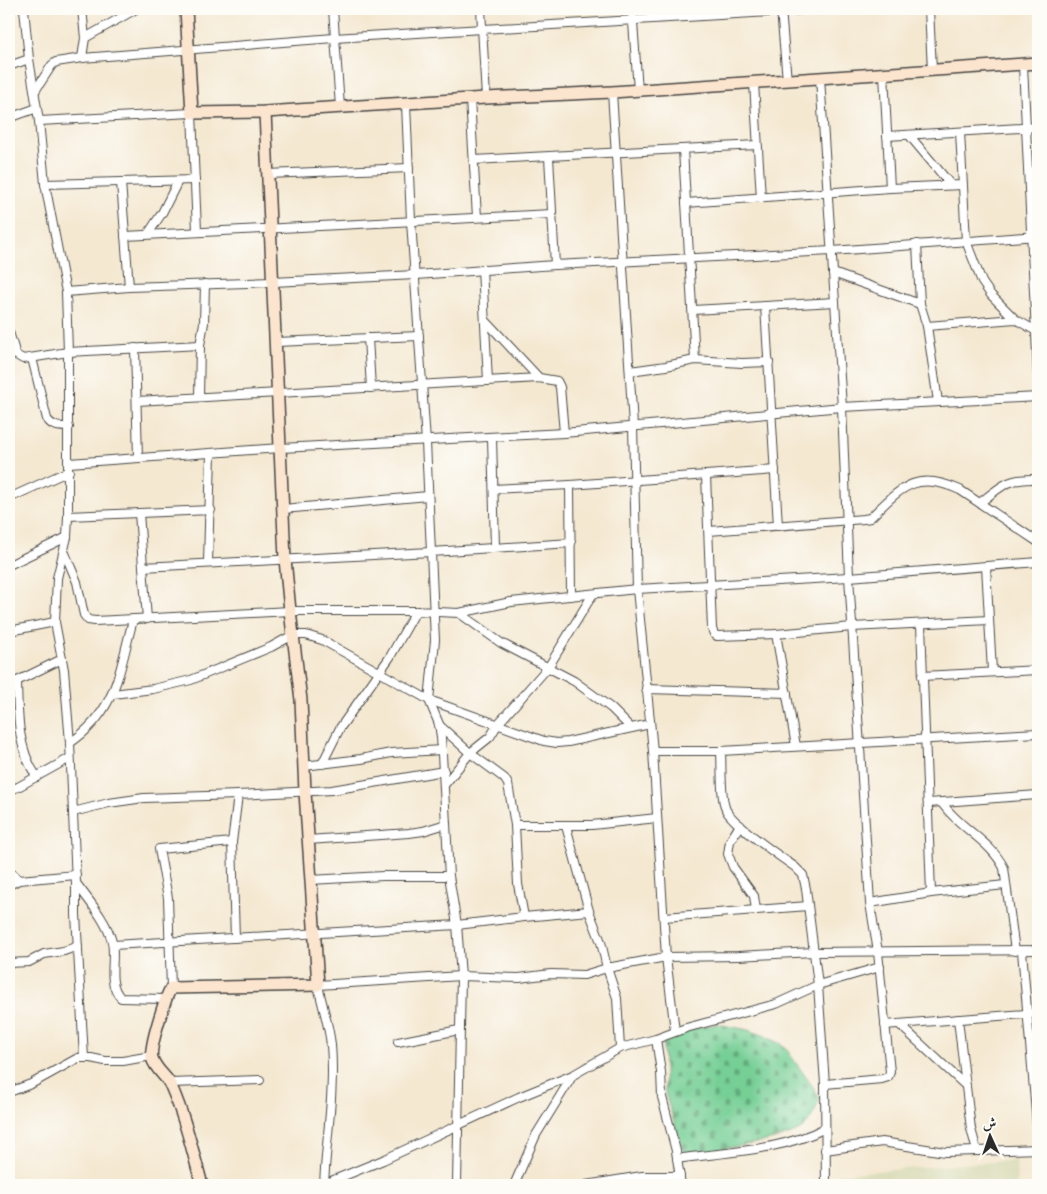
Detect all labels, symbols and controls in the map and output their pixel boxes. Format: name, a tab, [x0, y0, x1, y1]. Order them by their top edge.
north arrow	[964, 1112, 1014, 1162]
text: ش	[982, 1115, 997, 1133]

